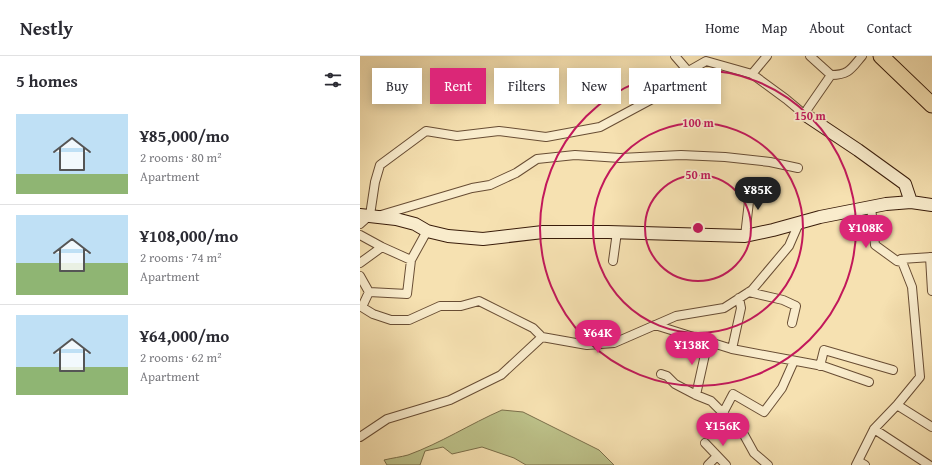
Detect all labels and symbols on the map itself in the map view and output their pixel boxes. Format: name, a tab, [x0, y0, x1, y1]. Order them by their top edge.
text: 150 m	[794, 107, 827, 124]
text: 100 m	[682, 114, 715, 131]
text: 50 m	[685, 166, 711, 183]
pin: ¥85K	[734, 177, 782, 211]
pin: ¥108K	[838, 215, 894, 249]
centre of rings	[691, 221, 705, 235]
pin: ¥64K	[574, 320, 622, 354]
pin: ¥138K	[664, 332, 720, 366]
pin: ¥156K	[695, 413, 751, 447]

